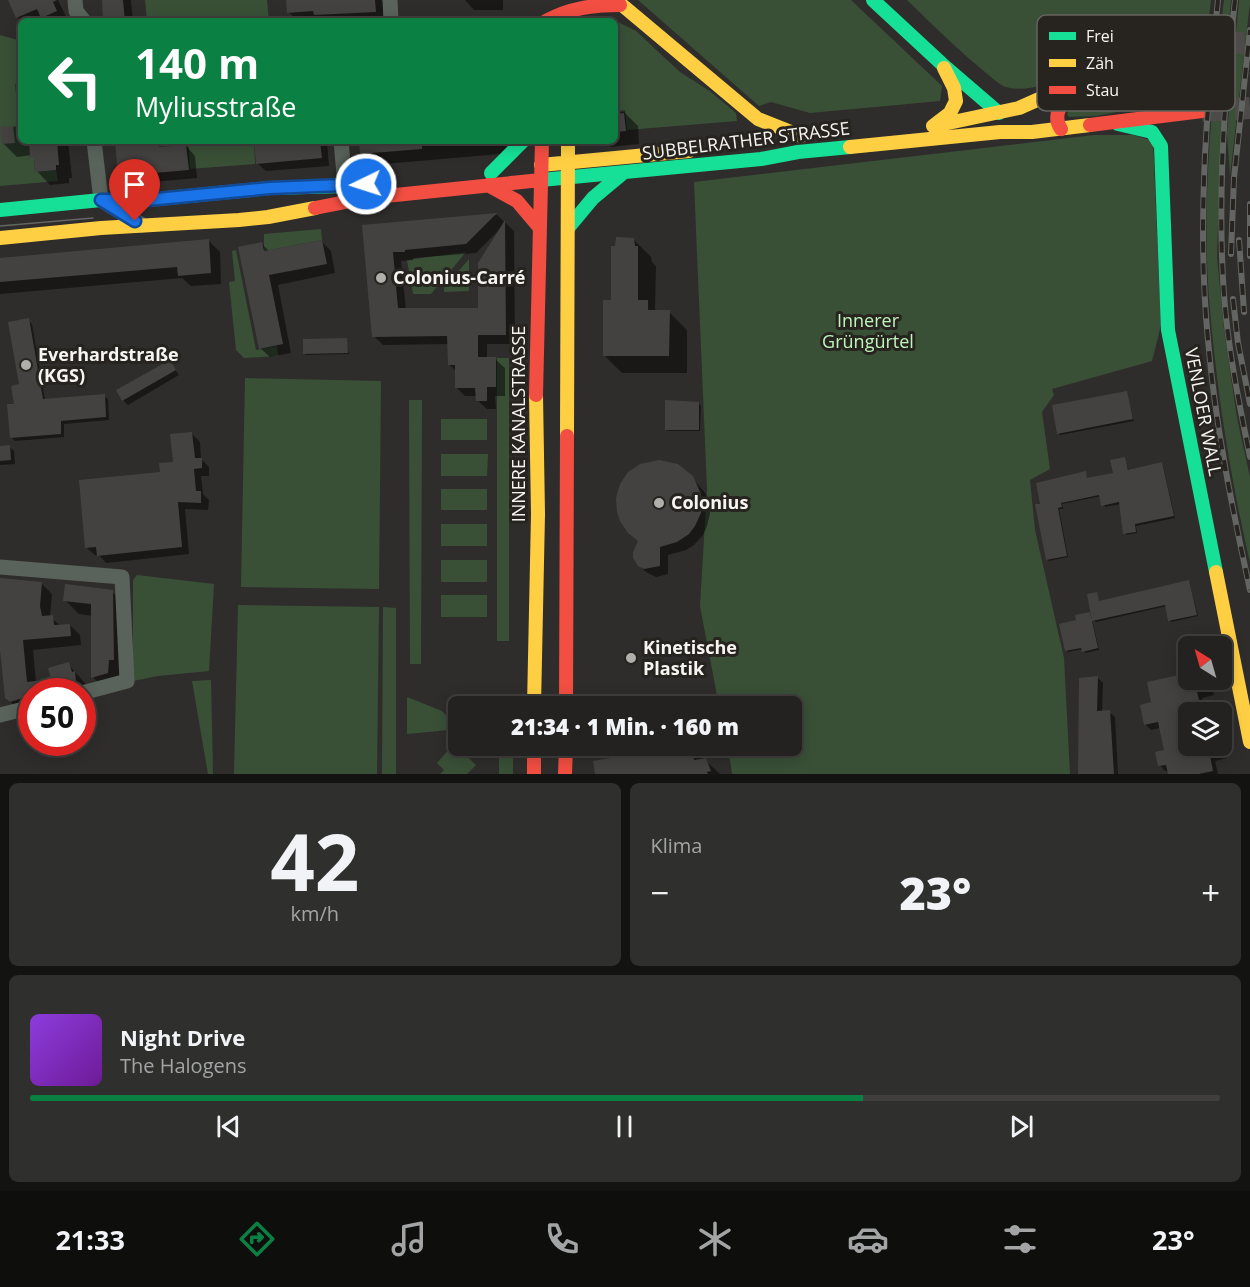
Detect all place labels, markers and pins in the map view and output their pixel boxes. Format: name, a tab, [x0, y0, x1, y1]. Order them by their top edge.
pin	[109, 159, 160, 221]
place label: Colonius-Carré	[393, 265, 525, 289]
marker: Colonius-Carré	[374, 271, 388, 285]
place label: Everhardstraße (KGS)	[38, 342, 179, 387]
marker: Everhardstraße (KGS)	[19, 358, 33, 372]
place label: Colonius	[671, 490, 748, 514]
marker: Colonius	[652, 496, 666, 510]
place label: Kinetische Plastik	[643, 635, 737, 680]
marker: Kinetische Plastik	[624, 651, 638, 665]

